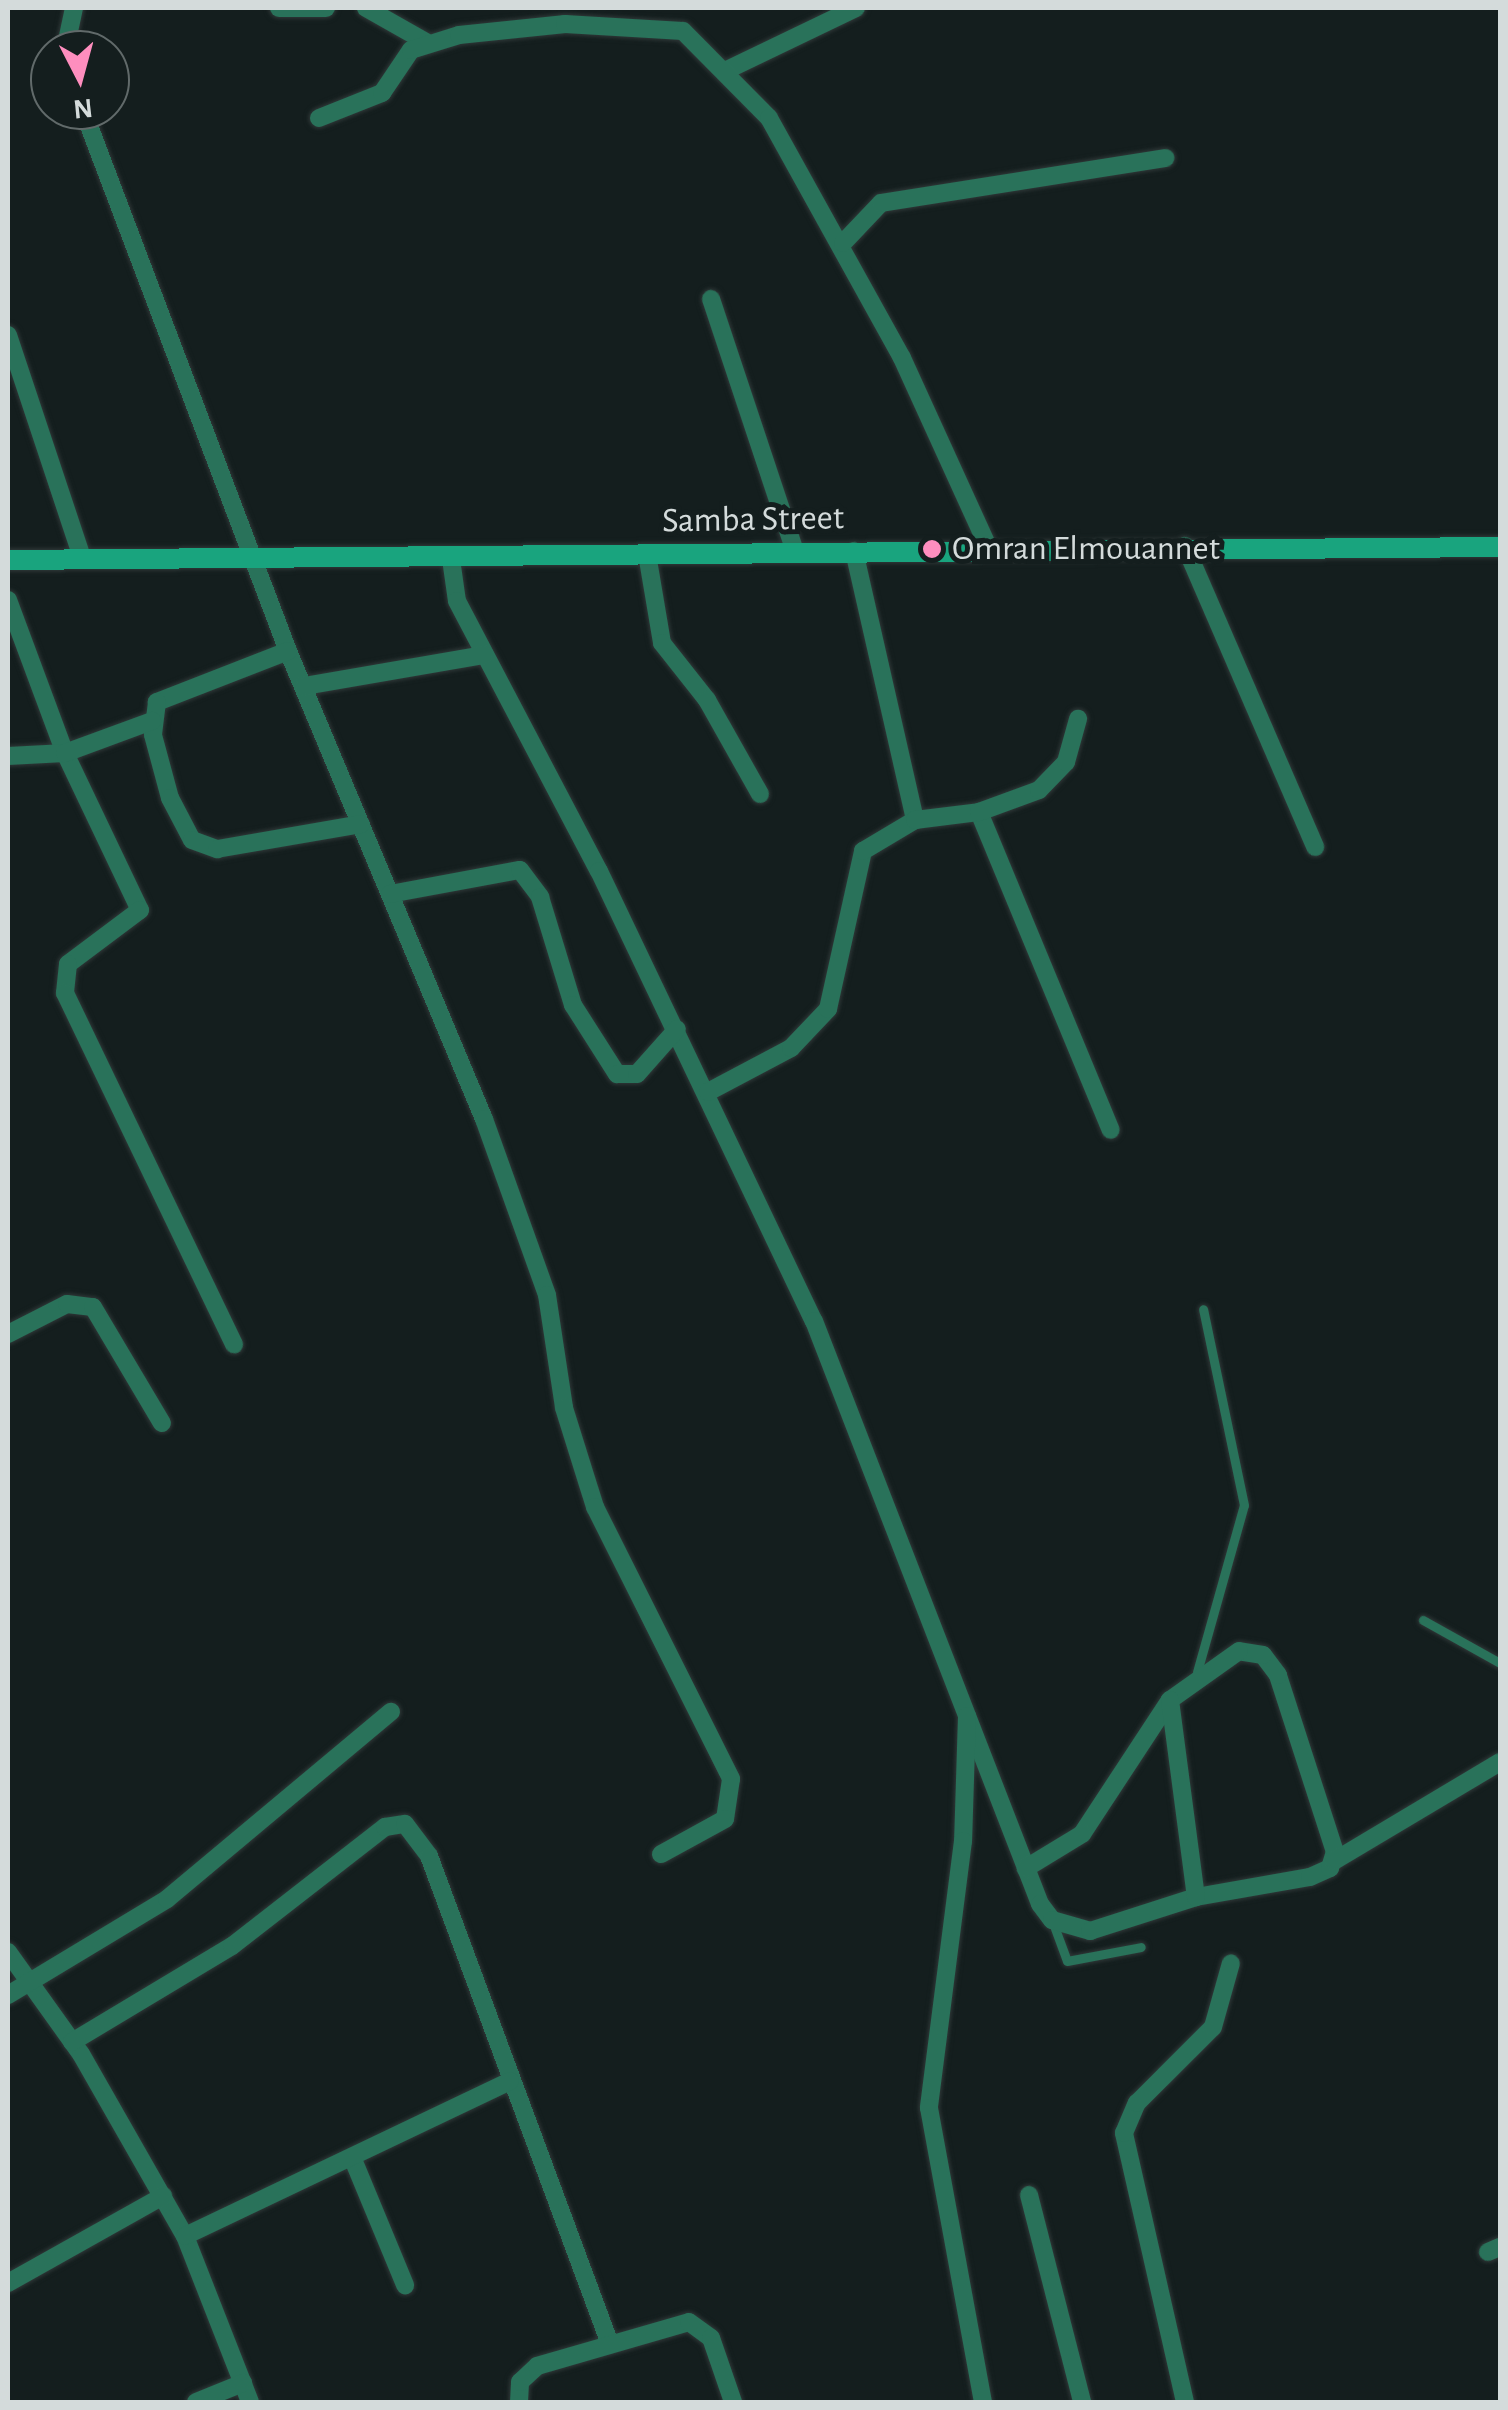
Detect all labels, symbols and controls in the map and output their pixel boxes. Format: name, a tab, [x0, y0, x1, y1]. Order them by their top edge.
north arrow	[30, 30, 130, 130]
text: N	[72, 93, 94, 123]
street label: Samba Street	[662, 497, 844, 543]
place label: Omran Elmouannet	[952, 528, 1220, 570]
marker: Omran Elmouannet	[921, 538, 943, 560]

